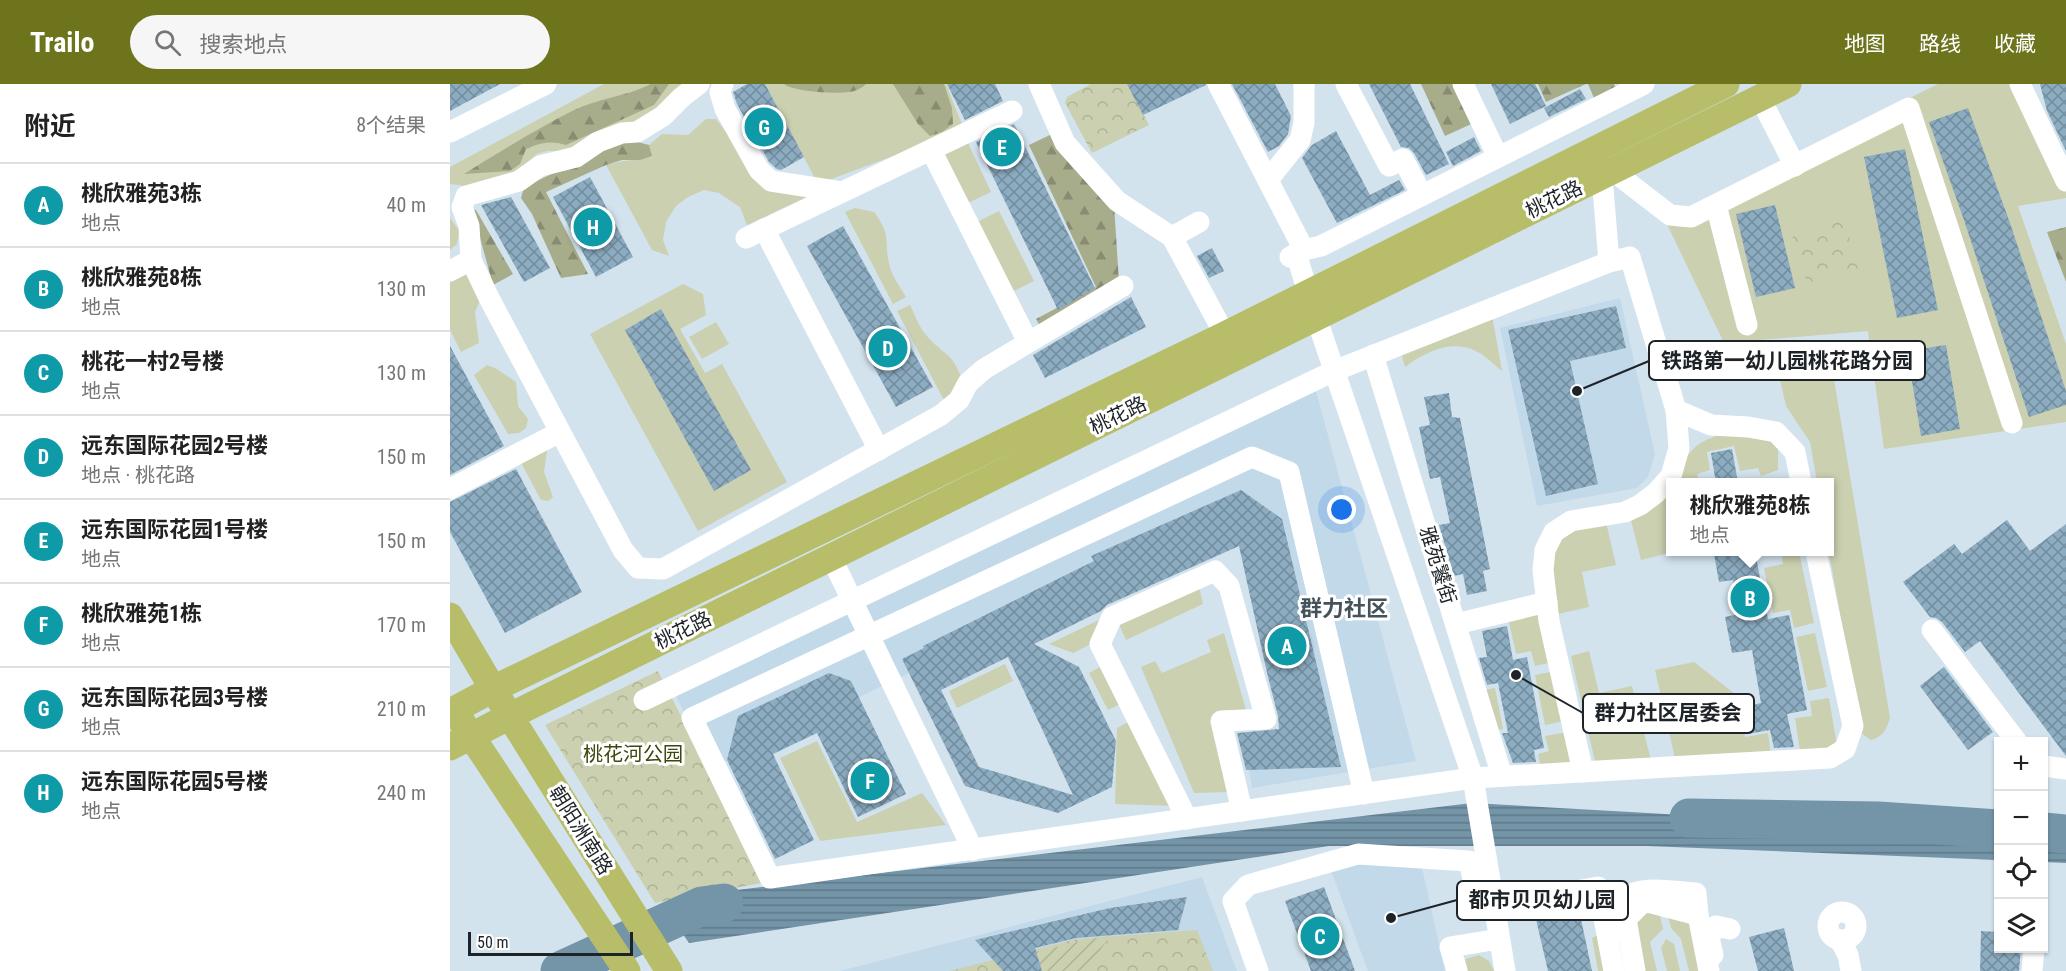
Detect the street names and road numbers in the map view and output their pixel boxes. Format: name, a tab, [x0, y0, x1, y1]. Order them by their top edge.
street label: 桃花路	[1522, 175, 1586, 223]
street label: 桃花路	[1086, 391, 1150, 439]
street label: 雅苑饕街	[1415, 523, 1461, 607]
street label: 桃花路	[651, 606, 715, 654]
street label: 朝阳洲南路	[544, 781, 618, 879]

